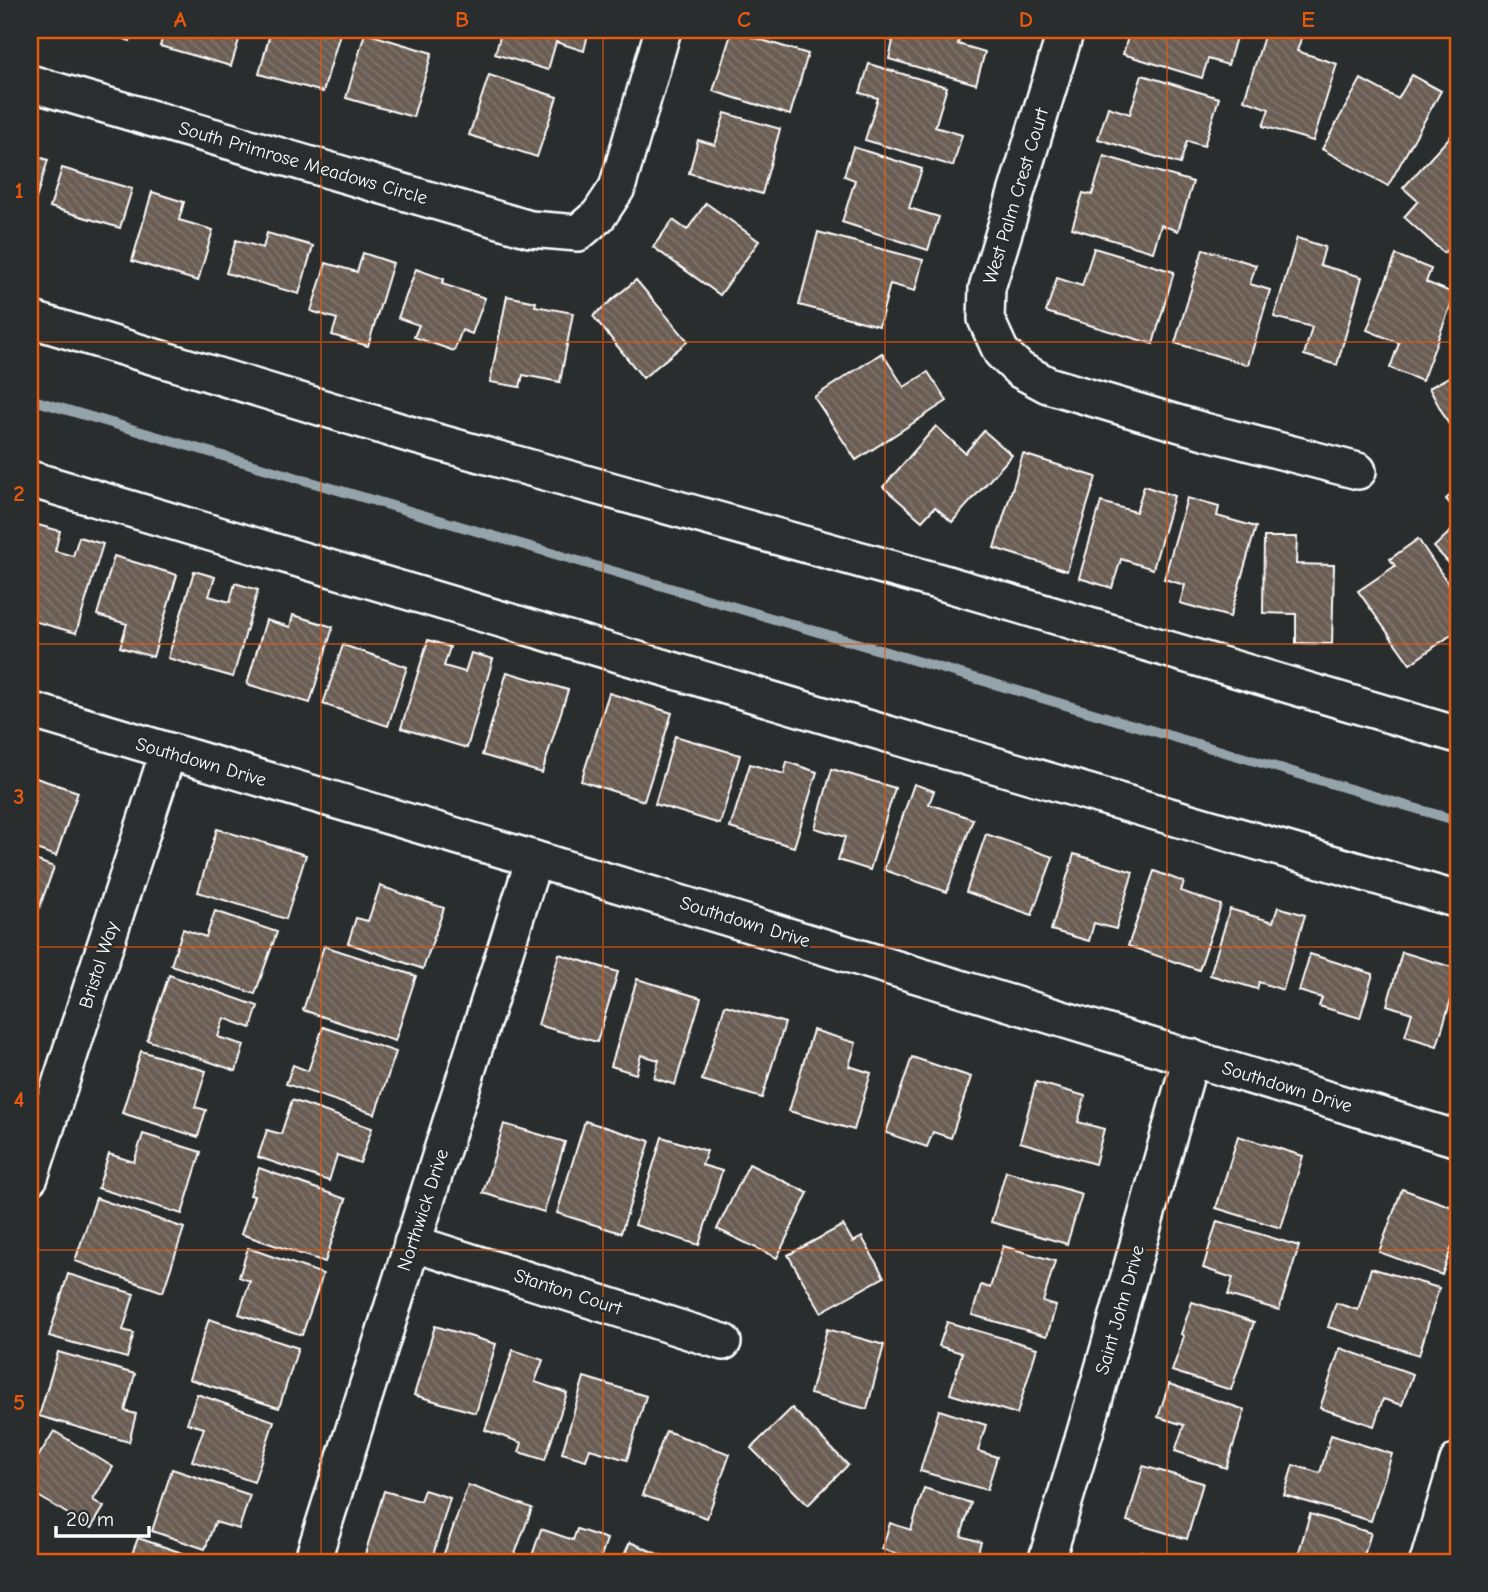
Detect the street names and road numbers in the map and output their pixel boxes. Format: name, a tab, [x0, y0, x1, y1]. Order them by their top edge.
street label: West Palm Crest Court	[979, 105, 1053, 287]
street label: South Primrose Meadows Circle	[176, 117, 430, 209]
street label: Southdown Drive	[133, 733, 269, 791]
street label: Southdown Drive	[677, 892, 813, 952]
street label: Bristol Way	[75, 918, 124, 1011]
street label: Southdown Drive	[1219, 1057, 1355, 1117]
street label: Northwick Drive	[393, 1146, 453, 1274]
street label: Saint John Drive	[1091, 1243, 1149, 1377]
street label: Stanton Court	[511, 1264, 625, 1320]

